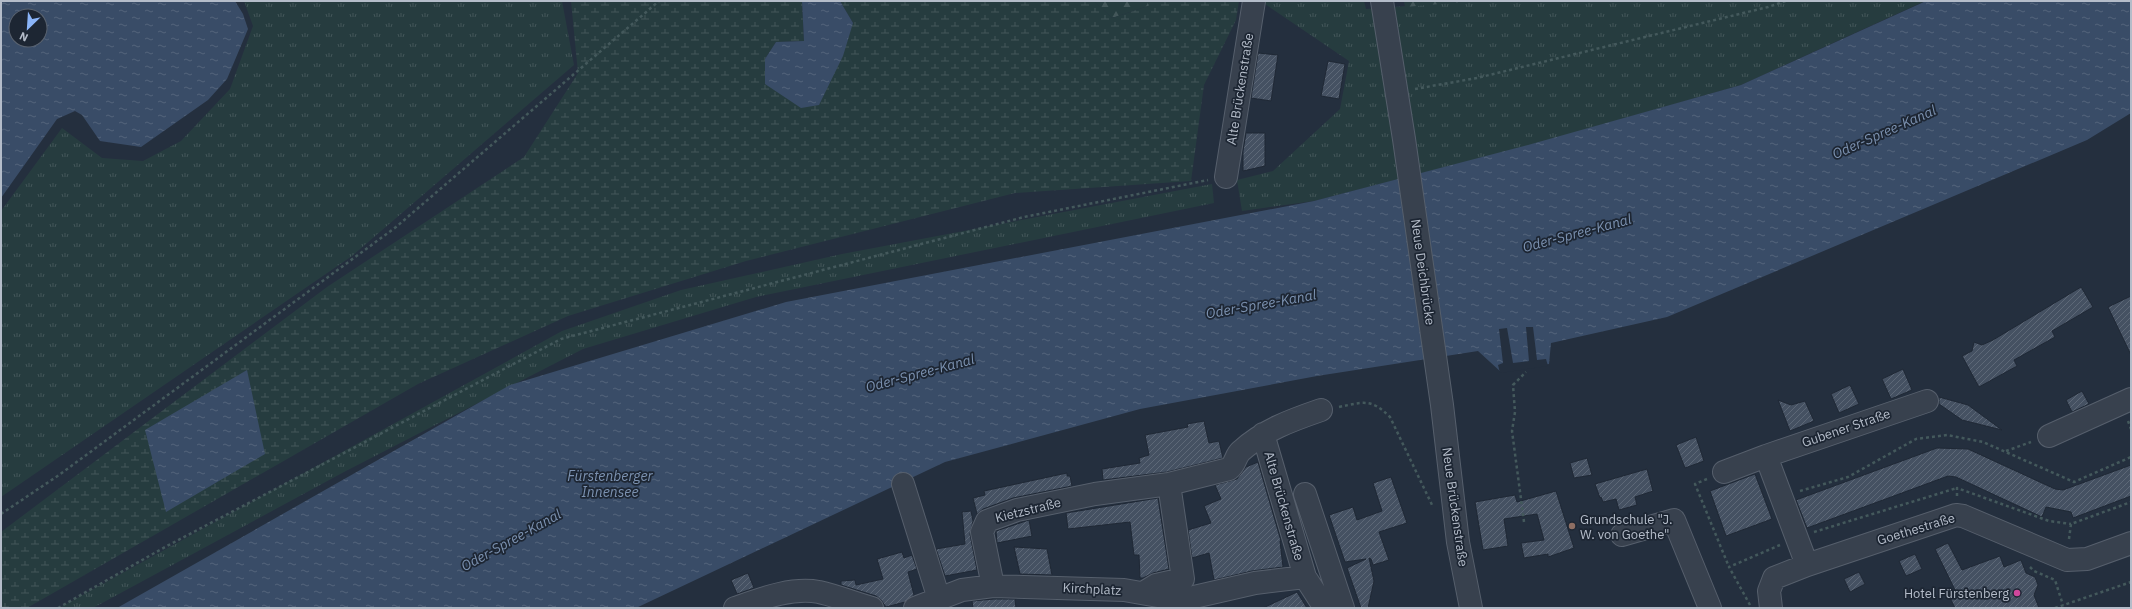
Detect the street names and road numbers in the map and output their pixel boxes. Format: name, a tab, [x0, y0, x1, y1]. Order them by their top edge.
street label: Alte Brückenstraße	[1223, 32, 1257, 146]
street label: Neue Deichbrücke	[1407, 218, 1439, 326]
street label: Gubener Straße	[1799, 405, 1893, 451]
street label: Neue Brückenstraße	[1438, 446, 1472, 568]
street label: Alte Brückenstraße	[1260, 449, 1308, 563]
street label: Kietzstraße	[993, 494, 1063, 526]
street label: Goethestraße	[1875, 509, 1957, 549]
street label: Kirchplatz	[1062, 579, 1122, 599]

